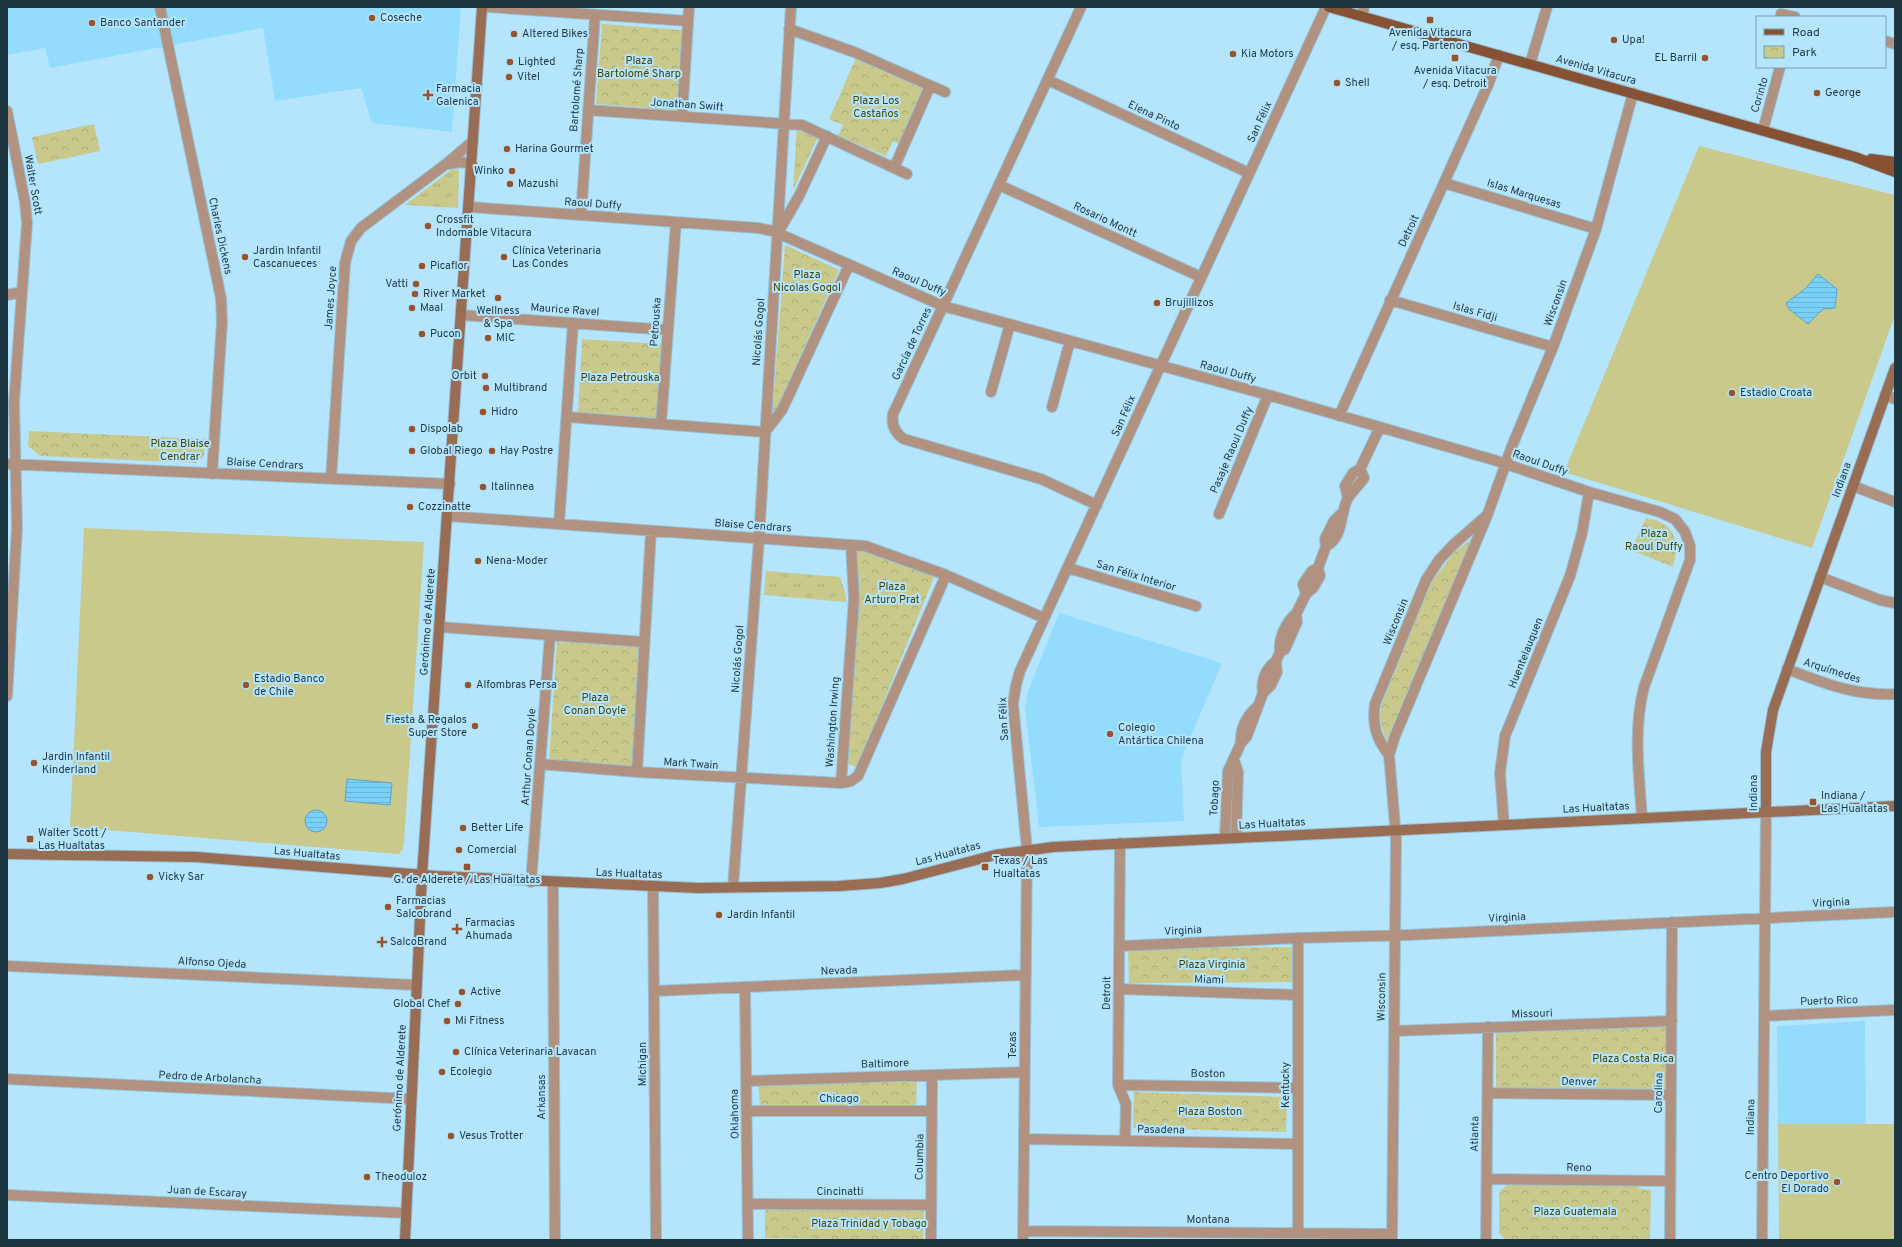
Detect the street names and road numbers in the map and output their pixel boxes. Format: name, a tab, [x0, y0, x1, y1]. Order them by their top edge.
street label: Bartolomé Sharp	[567, 48, 587, 132]
street label: Avenida Vitacura	[1554, 52, 1638, 88]
street label: Corinto	[1748, 76, 1772, 114]
street label: Jonathan Swift	[650, 95, 724, 115]
street label: Elena Pinto	[1126, 98, 1182, 134]
street label: San Félix	[1244, 99, 1276, 145]
street label: Walter Scott	[21, 154, 45, 216]
street label: Islas Marquesas	[1485, 176, 1563, 212]
street label: Raoul Duffy	[564, 195, 623, 213]
street label: Charles Dickens	[205, 196, 235, 276]
street label: Rosario Montt	[1071, 199, 1139, 241]
street label: Detroit	[1395, 213, 1423, 249]
street label: Raoul Duffy	[890, 264, 949, 300]
street label: James Joyce	[322, 265, 340, 331]
street label: Wisconsin	[1541, 278, 1571, 328]
street label: Petrouska	[647, 297, 665, 347]
street label: Nicolás Gogol	[750, 298, 768, 366]
street label: Islas Fidji	[1451, 299, 1499, 325]
street label: Maurice Ravel	[530, 301, 600, 319]
street label: García de Torres	[889, 305, 935, 383]
street label: Raoul Duffy	[1198, 358, 1258, 386]
street label: San Félix	[1109, 393, 1139, 439]
street label: Pasaje Raoul Duffy	[1207, 404, 1257, 495]
street label: Raoul Duffy	[1510, 447, 1570, 479]
street label: Blaise Cendrars	[226, 455, 304, 473]
street label: Indiana	[1829, 460, 1855, 499]
street label: Blaise Cendrars	[714, 516, 792, 536]
street label: San Félix Interior	[1094, 557, 1178, 595]
street label: Gerónimo de Alderete	[417, 568, 439, 676]
street label: Wisconsin	[1380, 597, 1412, 647]
street label: Huentelauquen	[1505, 615, 1547, 691]
street label: Nicolás Gogol	[729, 625, 747, 693]
street label: Arquímedes	[1802, 655, 1862, 687]
street label: Washington Irwing	[823, 676, 843, 768]
street label: San Félix	[996, 696, 1012, 741]
street label: Arthur Conan Doyle	[519, 708, 539, 806]
street label: Mark Twain	[663, 755, 719, 773]
street label: Indiana	[1747, 775, 1761, 811]
street label: Tobago	[1207, 780, 1223, 816]
street label: Las Hualtatas	[1562, 799, 1630, 817]
street label: Las Hualtatas	[1238, 815, 1306, 833]
street label: Las Hualtatas	[914, 839, 982, 869]
street label: Las Hualtatas	[273, 844, 341, 864]
street label: Las Hualtatas	[595, 866, 663, 882]
street label: Virginia	[1812, 895, 1850, 911]
street label: Virginia	[1488, 910, 1526, 926]
street label: Virginia	[1164, 923, 1202, 939]
street label: Alfonso Ojeda	[177, 954, 247, 972]
street label: Nevada	[820, 963, 858, 979]
street label: Miami	[1194, 972, 1224, 988]
street label: Wisconsin	[1375, 972, 1389, 1022]
street label: Detroit	[1100, 976, 1114, 1010]
street label: Puerto Rico	[1800, 993, 1858, 1009]
street label: Missouri	[1511, 1006, 1553, 1022]
street label: Gerónimo de Alderete	[390, 1024, 410, 1132]
street label: Texas	[1006, 1031, 1020, 1059]
street label: Michigan	[636, 1042, 650, 1086]
street label: Baltimore	[861, 1056, 909, 1072]
street label: Kentucky	[1279, 1062, 1293, 1108]
street label: Boston	[1191, 1067, 1225, 1081]
street label: Pedro de Arbolancha	[158, 1068, 262, 1088]
street label: Carolina	[1652, 1072, 1666, 1114]
street label: Arkansas	[535, 1074, 549, 1120]
street label: Denver	[1561, 1075, 1598, 1089]
street label: Oklahoma	[728, 1089, 742, 1139]
street label: Chicago	[819, 1092, 859, 1106]
street label: Indiana	[1744, 1098, 1758, 1135]
street label: Atlanta	[1468, 1116, 1482, 1152]
street label: Pasadena	[1137, 1123, 1185, 1137]
street label: Columbia	[913, 1133, 927, 1180]
street label: Reno	[1566, 1161, 1592, 1175]
street label: Juan de Escaray	[167, 1183, 248, 1201]
street label: Cincinatti	[816, 1185, 864, 1199]
street label: Montana	[1187, 1213, 1230, 1227]

